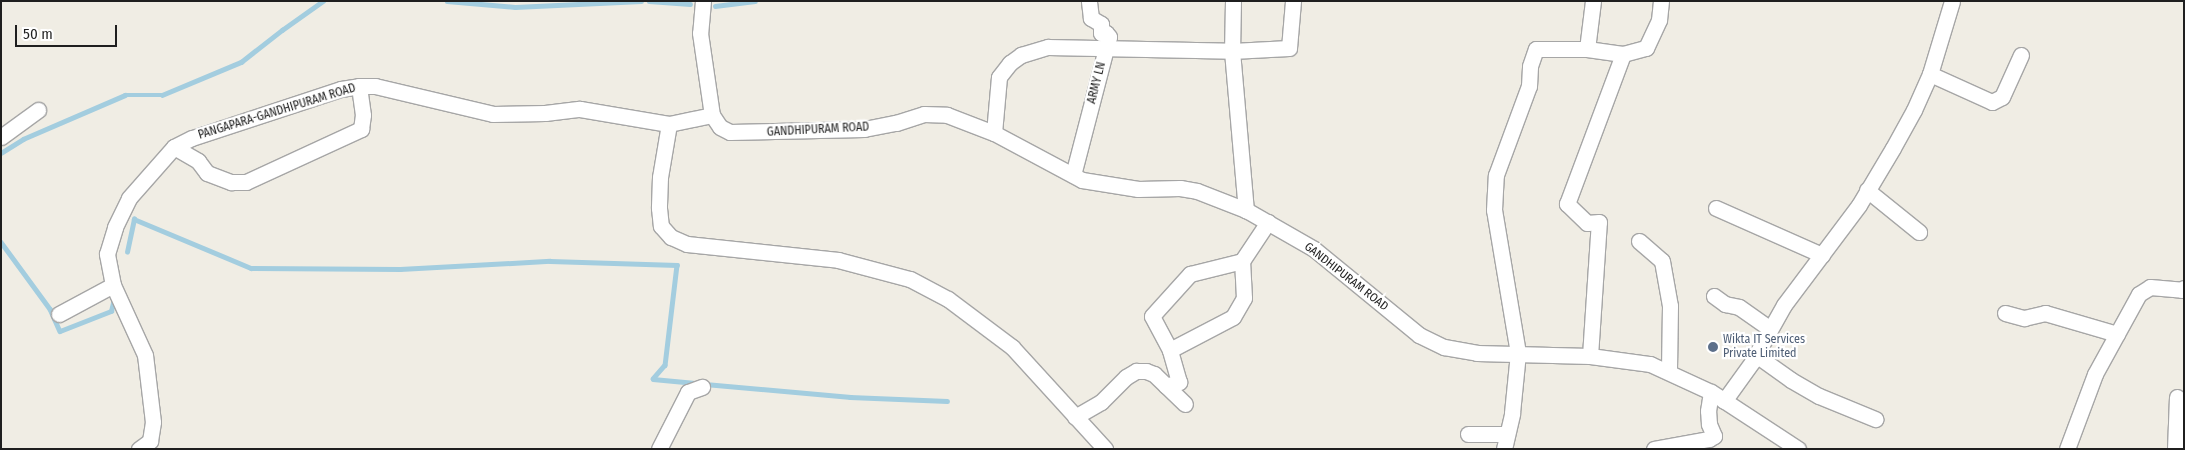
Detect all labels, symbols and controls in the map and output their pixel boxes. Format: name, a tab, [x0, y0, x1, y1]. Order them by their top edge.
scale bar	[18, 15, 120, 47]
text: 50 m	[23, 25, 53, 43]
street label: ARMY LN	[1085, 61, 1109, 105]
street label: PANGAPARA-GANDHIPURAM ROAD	[197, 81, 357, 143]
street label: GANDHIPURAM ROAD	[766, 120, 870, 140]
street label: GANDHIPURAM ROAD	[1301, 240, 1391, 314]
place label: Wikta IT Services Private Limited	[1723, 333, 1805, 361]
marker: Wikta IT Services Private Limited	[1707, 341, 1719, 353]

